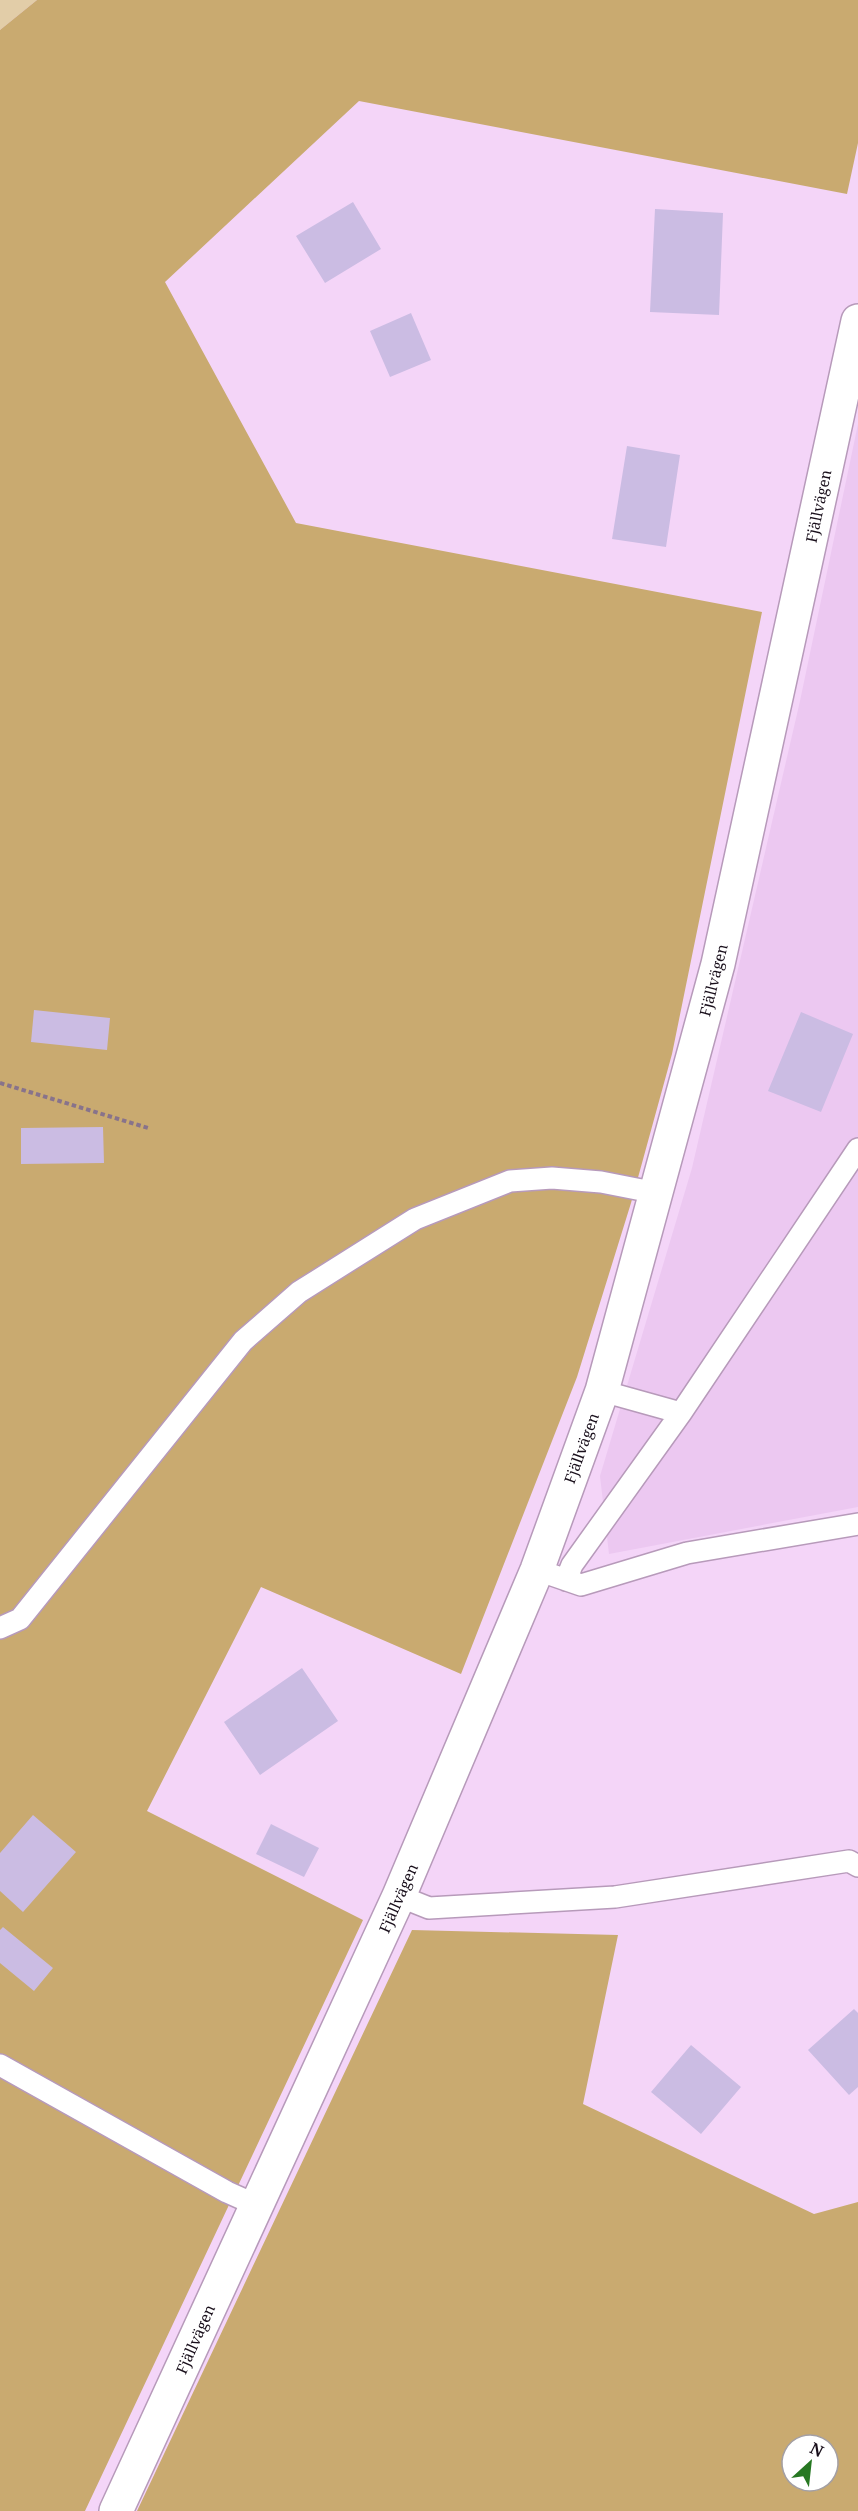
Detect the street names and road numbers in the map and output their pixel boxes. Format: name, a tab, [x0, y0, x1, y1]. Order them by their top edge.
street label: Fjällvägen	[801, 467, 836, 544]
street label: Fjällvägen	[694, 941, 732, 1018]
street label: Fjällvägen	[559, 1410, 603, 1486]
street label: Fjällvägen	[374, 1860, 422, 1936]
street label: Fjällvägen	[171, 2301, 219, 2377]

